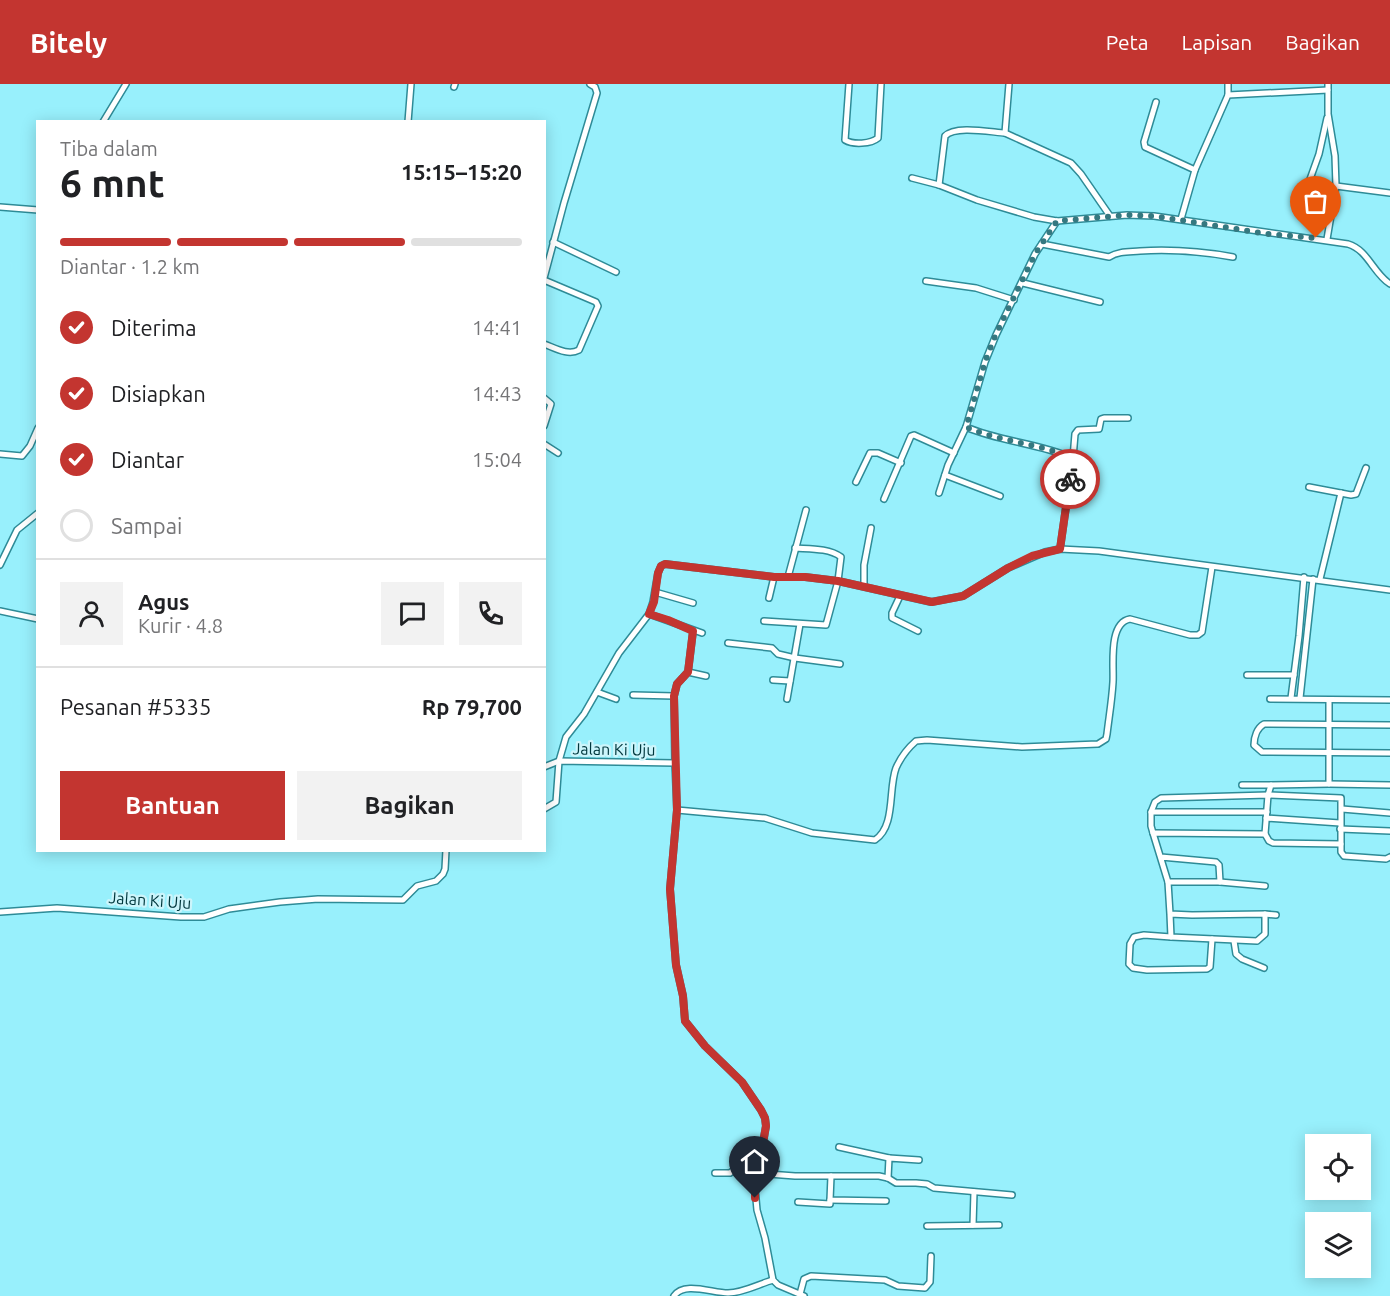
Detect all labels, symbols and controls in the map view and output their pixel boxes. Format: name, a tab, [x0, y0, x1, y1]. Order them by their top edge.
text: Bitely	[30, 27, 107, 58]
text: Peta	[1106, 30, 1149, 54]
text: Lapisan	[1182, 30, 1252, 54]
text: Bagikan	[1285, 30, 1360, 54]
text: Tiba dalam	[60, 137, 158, 160]
text: 15:15–15:20	[401, 159, 522, 184]
text: 6 mnt	[60, 161, 164, 204]
pin	[1290, 176, 1341, 238]
icon: bag	[1299, 185, 1332, 218]
text: Diantar · 1.2 km	[60, 255, 200, 278]
icon: check	[60, 311, 93, 344]
text: Diterima	[111, 315, 197, 340]
text: 14:41	[472, 316, 522, 339]
icon: check	[60, 377, 93, 410]
text: Disiapkan	[111, 381, 206, 406]
text: 14:43	[472, 382, 522, 405]
icon: check	[60, 443, 93, 476]
text: Diantar	[111, 447, 184, 472]
text: 15:04	[472, 448, 522, 471]
courier	[1040, 449, 1100, 509]
icon: bike	[1054, 463, 1087, 496]
text: Sampai	[111, 513, 182, 538]
button: person	[60, 582, 123, 645]
button: chat	[381, 582, 444, 645]
button: phone	[459, 582, 522, 645]
text: Agus	[138, 589, 190, 614]
text: Kurir · 4.8	[138, 614, 223, 637]
text: Pesanan #5335	[60, 694, 211, 719]
text: Rp 79,700	[422, 694, 522, 719]
street label: Jalan Ki Uju	[572, 739, 656, 759]
button: Bantuan	[60, 771, 285, 840]
button: Bagikan	[297, 771, 522, 840]
street label: Jalan Ki Uju	[108, 888, 192, 912]
map controls	[1305, 1134, 1371, 1278]
button: locate	[1305, 1134, 1371, 1200]
pin	[729, 1136, 780, 1198]
icon: home	[738, 1145, 771, 1178]
button: layers	[1305, 1212, 1371, 1278]

